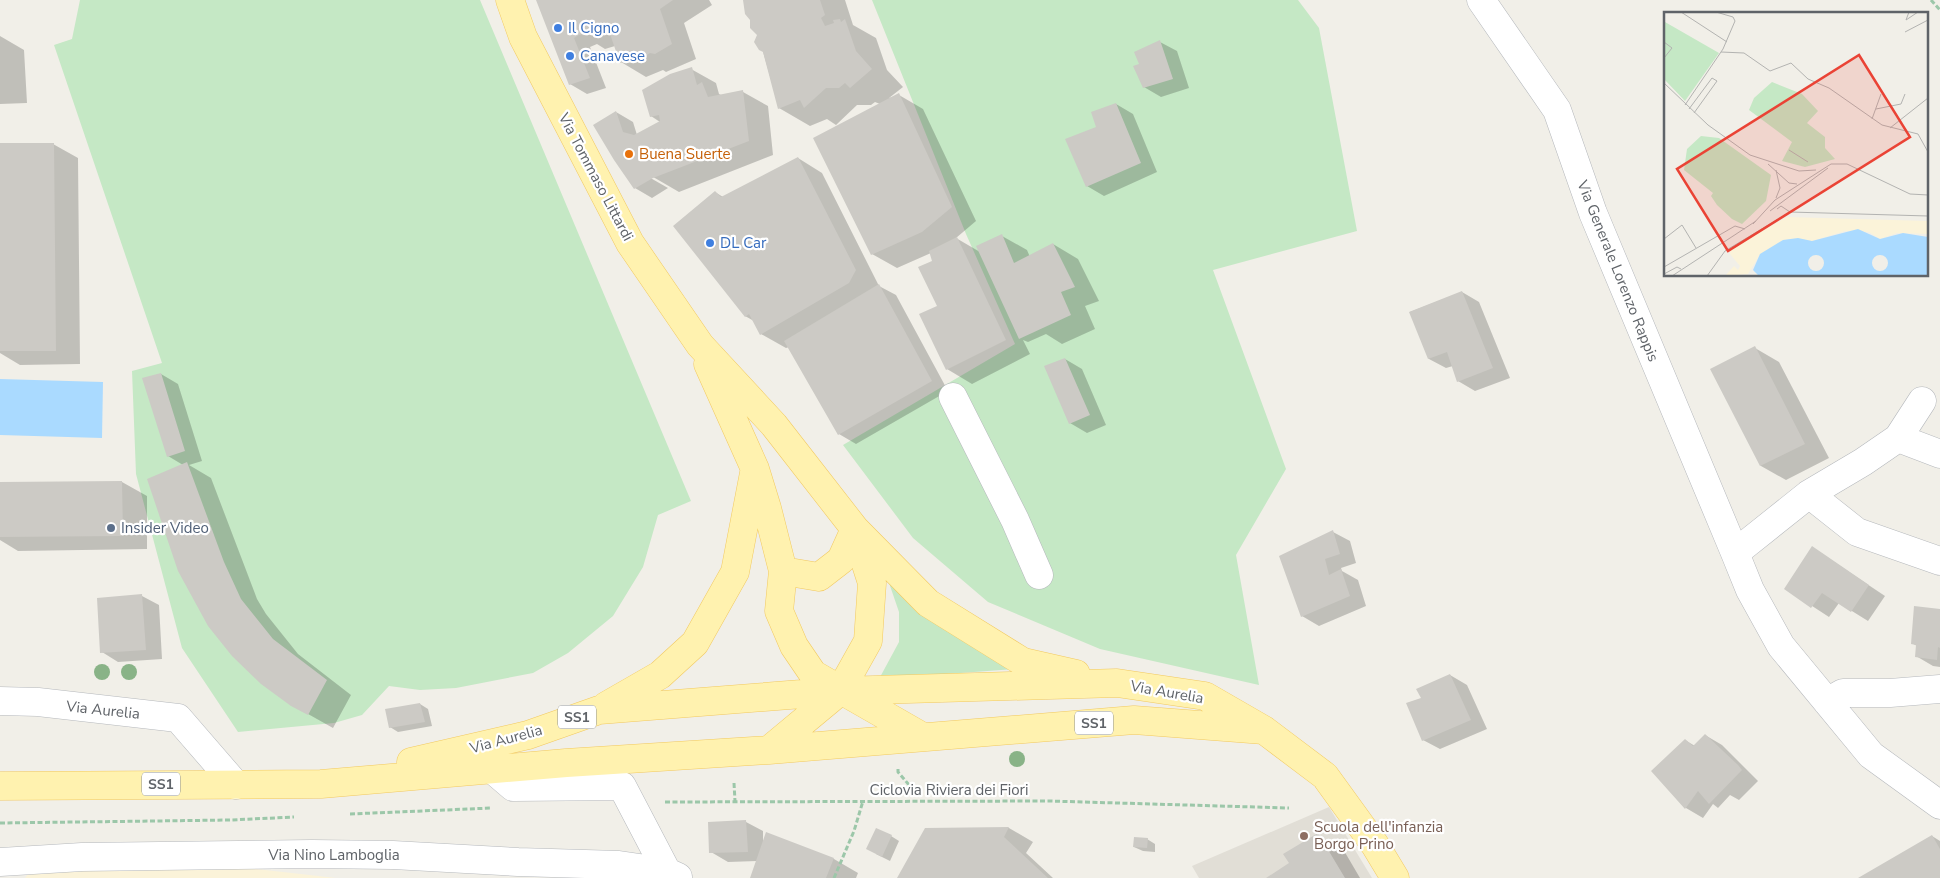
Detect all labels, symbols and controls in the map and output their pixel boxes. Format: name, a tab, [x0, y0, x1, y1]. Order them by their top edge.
inset map	[1664, 12, 1928, 276]
place label: Il Cigno	[568, 18, 619, 38]
marker: Il Cigno	[552, 22, 564, 34]
place label: Canavese	[580, 46, 645, 66]
marker: Canavese	[564, 50, 576, 62]
street label: Via Tommaso Littardi	[553, 109, 638, 245]
place label: Buena Suerte	[639, 144, 730, 164]
marker: Buena Suerte	[623, 148, 635, 160]
street label: Via Generale Lorenzo Rappis	[1572, 176, 1664, 365]
place label: DL Car	[720, 233, 767, 253]
marker: DL Car	[704, 237, 716, 249]
place label: Insider Video	[121, 518, 209, 538]
marker: Insider Video	[105, 522, 117, 534]
street label: Via Aurelia	[1128, 676, 1205, 708]
street label: Via Aurelia	[64, 696, 141, 724]
road number: SS1	[558, 706, 596, 729]
road number: SS1	[1075, 711, 1113, 734]
street label: Via Aurelia	[467, 720, 544, 759]
road number: SS1	[142, 772, 180, 796]
street label: Ciclovia Riviera dei Fiori	[870, 780, 1028, 800]
place label: Scuola dell'infanzia Borgo Prino	[1314, 817, 1443, 854]
marker: Scuola dell'infanzia Borgo Prino	[1298, 830, 1310, 842]
street label: Via Nino Lamboglia	[267, 845, 400, 865]

